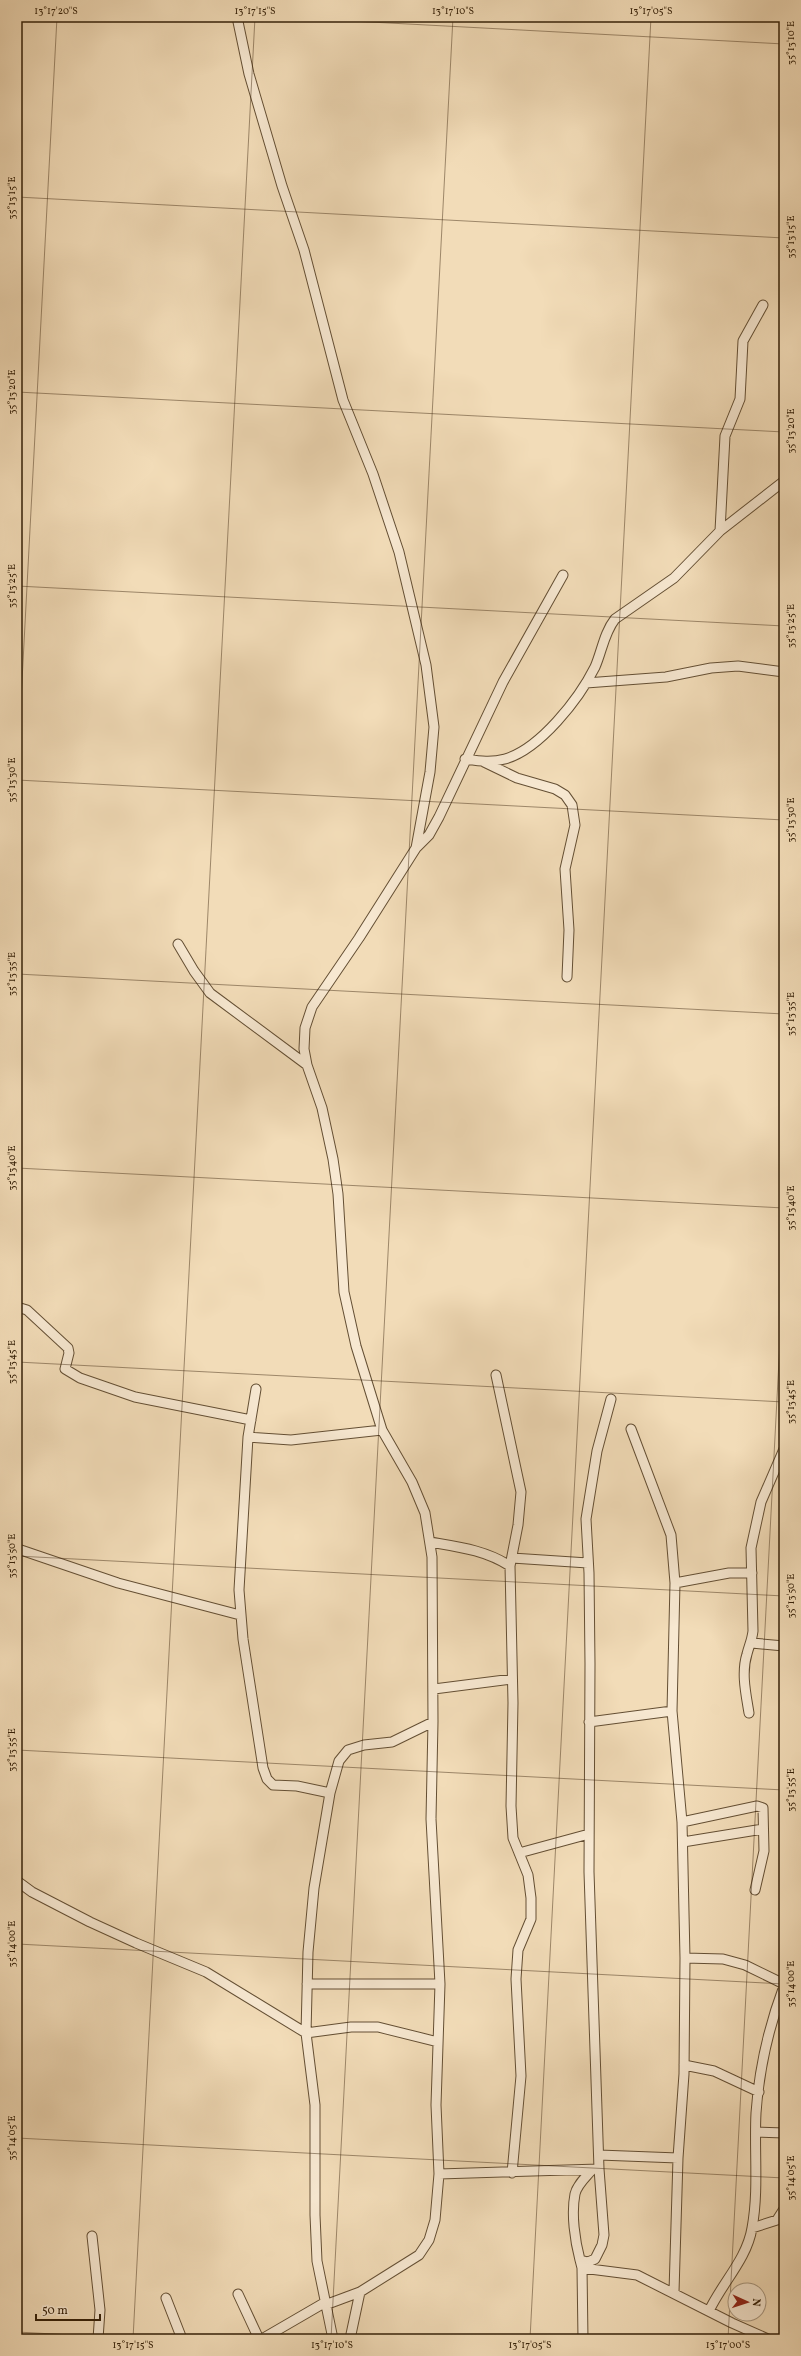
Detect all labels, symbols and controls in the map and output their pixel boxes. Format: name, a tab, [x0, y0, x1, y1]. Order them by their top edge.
text: 13°17'20"S	[34, 4, 78, 18]
text: 13°17'15"S	[234, 4, 276, 18]
text: 13°17'10"S	[432, 4, 474, 18]
text: 13°17'05"S	[629, 4, 673, 18]
text: 35°13'10"E	[784, 21, 798, 65]
text: 35°13'15"E	[5, 177, 19, 219]
text: 35°13'15"E	[784, 216, 798, 258]
text: 35°13'20"E	[5, 369, 19, 415]
text: 35°13'20"E	[784, 408, 798, 454]
text: 35°13'25"E	[5, 564, 19, 608]
text: 35°13'25"E	[784, 604, 798, 648]
text: 35°13'30"E	[5, 758, 19, 802]
text: 35°13'30"E	[784, 798, 798, 842]
text: 35°13'35"E	[5, 952, 19, 996]
text: 35°13'35"E	[784, 992, 798, 1036]
text: 35°13'40"E	[5, 1146, 19, 1190]
text: 35°13'40"E	[784, 1186, 798, 1230]
text: 35°13'45"E	[5, 1340, 19, 1384]
text: 35°13'45"E	[784, 1380, 798, 1424]
text: 35°13'50"E	[5, 1534, 19, 1578]
text: 35°13'50"E	[784, 1574, 798, 1618]
text: 35°13'55"E	[5, 1728, 19, 1772]
text: 35°13'55"E	[784, 1768, 798, 1812]
text: 35°14'00"E	[5, 1921, 19, 1967]
text: 35°14'00"E	[784, 1961, 798, 2007]
text: 35°14'05"E	[5, 2115, 19, 2161]
text: 35°14'05"E	[784, 2155, 798, 2201]
north arrow	[727, 2282, 767, 2322]
scale bar	[36, 2296, 100, 2322]
text: N	[748, 2298, 763, 2307]
text: 50 m	[42, 2303, 68, 2319]
text: 13°17'15"S	[112, 2338, 154, 2352]
text: 13°17'10"S	[311, 2338, 353, 2352]
text: 13°17'05"S	[508, 2338, 552, 2352]
text: 13°17'00"S	[706, 2338, 750, 2352]

